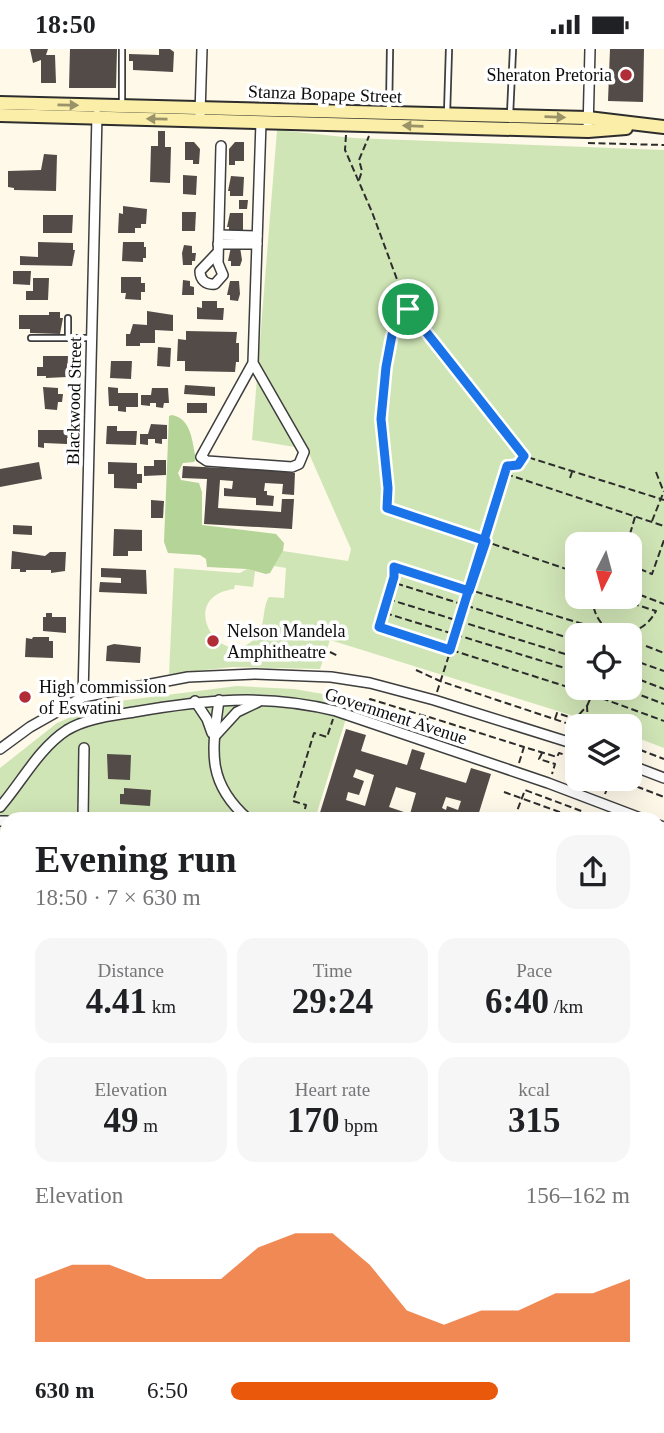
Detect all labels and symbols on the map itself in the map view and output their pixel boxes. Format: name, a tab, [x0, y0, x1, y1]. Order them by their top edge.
place label: Sheraton Pretoria	[487, 65, 612, 85]
marker: Sheraton Pretoria	[618, 67, 634, 83]
street label: Stanza Bopape Street	[248, 81, 402, 107]
one-way arrow	[57, 99, 79, 110]
one-way arrow	[544, 111, 566, 123]
one-way arrow	[145, 113, 167, 124]
one-way arrow	[401, 120, 423, 131]
pin	[378, 279, 438, 339]
street label: Blackwood Street	[63, 337, 85, 465]
north arrow	[565, 532, 642, 609]
place label: Nelson Mandela Amphitheatre	[227, 621, 345, 662]
marker: Nelson Mandela Amphitheatre	[205, 633, 221, 649]
place label: High commission of Eswatini	[39, 677, 167, 718]
street label: Government Avenue	[322, 684, 470, 748]
marker: High commission of Eswatini	[17, 689, 33, 705]

